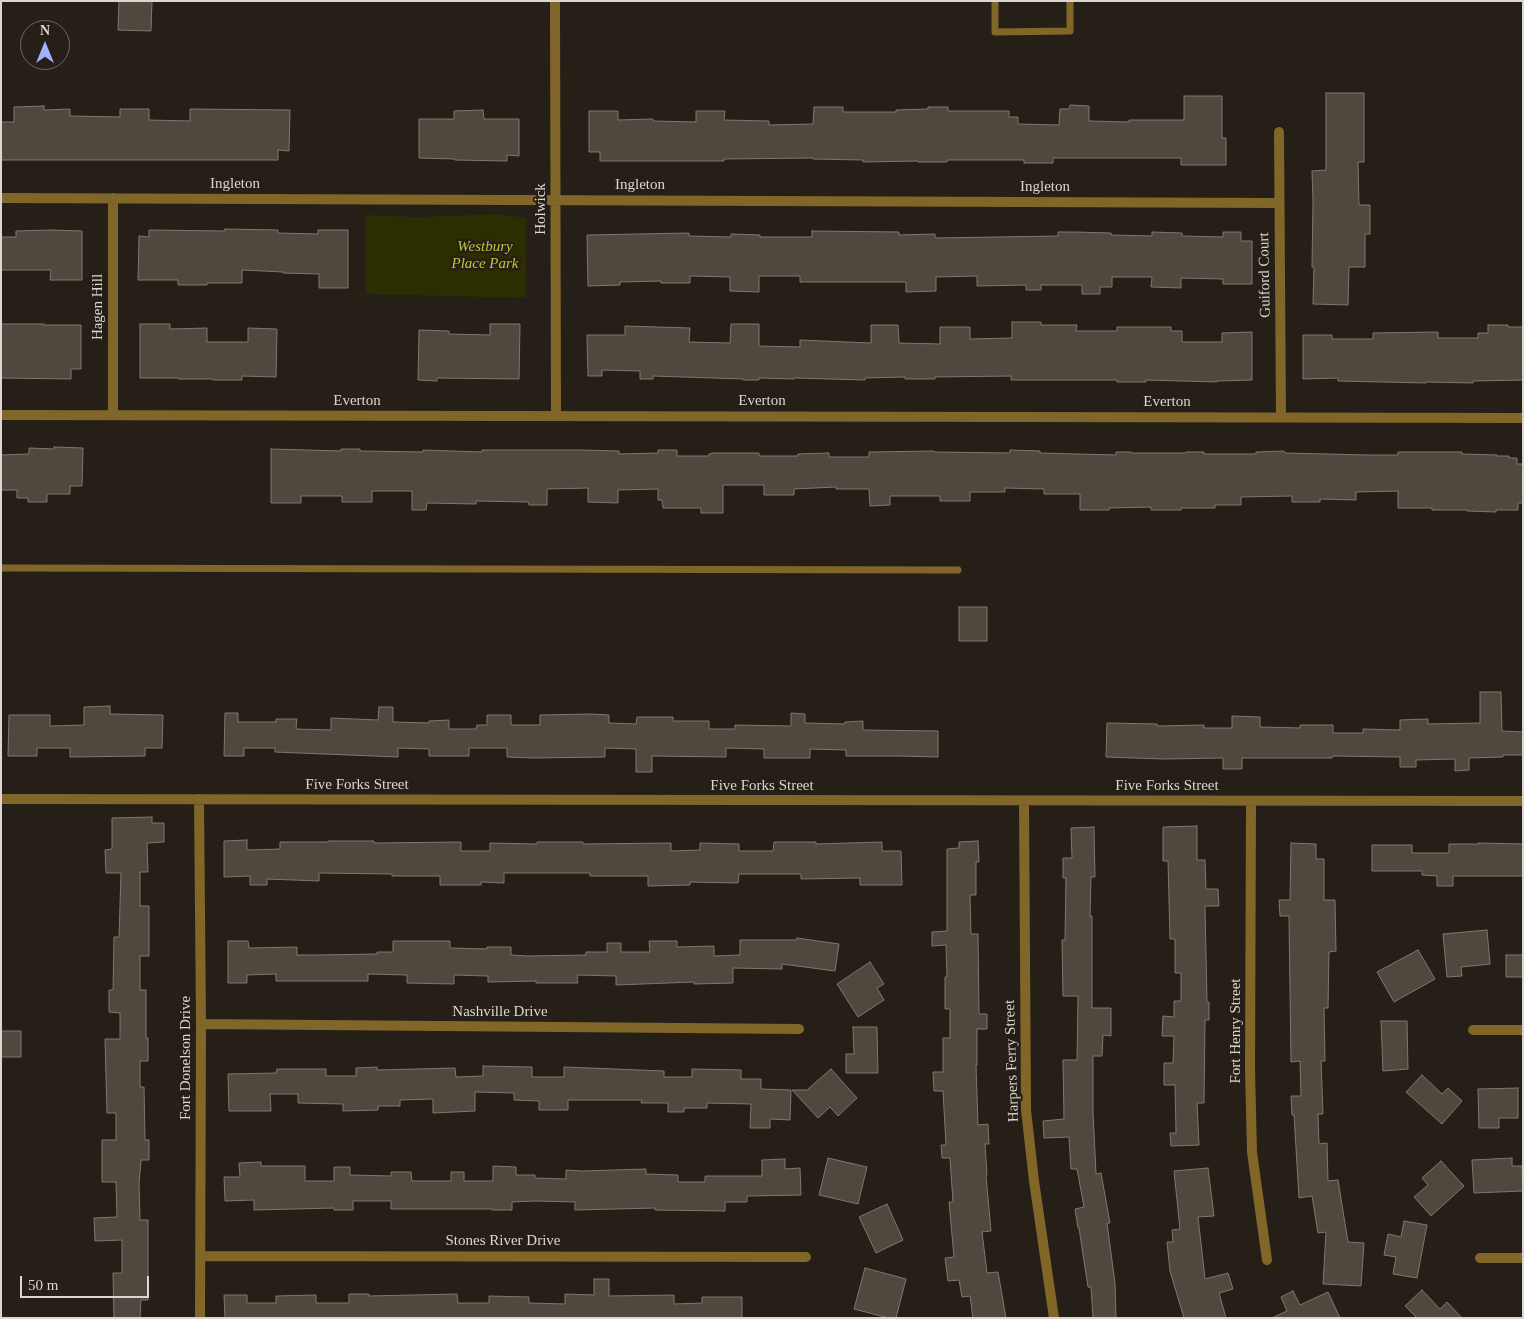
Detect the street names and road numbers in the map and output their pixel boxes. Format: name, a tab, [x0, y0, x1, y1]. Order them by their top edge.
street label: Ingleton	[210, 175, 260, 193]
street label: Ingleton	[615, 176, 665, 194]
street label: Ingleton	[1020, 178, 1070, 196]
street label: Holwick	[532, 183, 550, 235]
street label: Guiford Court	[1255, 232, 1275, 318]
street label: Hagen Hill	[89, 274, 107, 340]
street label: Everton	[333, 392, 381, 410]
street label: Everton	[738, 392, 786, 410]
street label: Everton	[1143, 393, 1191, 411]
street label: Five Forks Street	[305, 776, 409, 794]
street label: Five Forks Street	[710, 777, 814, 795]
street label: Five Forks Street	[1115, 777, 1219, 795]
street label: Fort Henry Street	[1227, 979, 1245, 1083]
street label: Fort Donelson Drive	[177, 996, 195, 1120]
street label: Harpers Ferry Street	[1001, 999, 1023, 1123]
street label: Nashville Drive	[452, 1003, 548, 1021]
street label: Stones River Drive	[446, 1232, 560, 1250]

